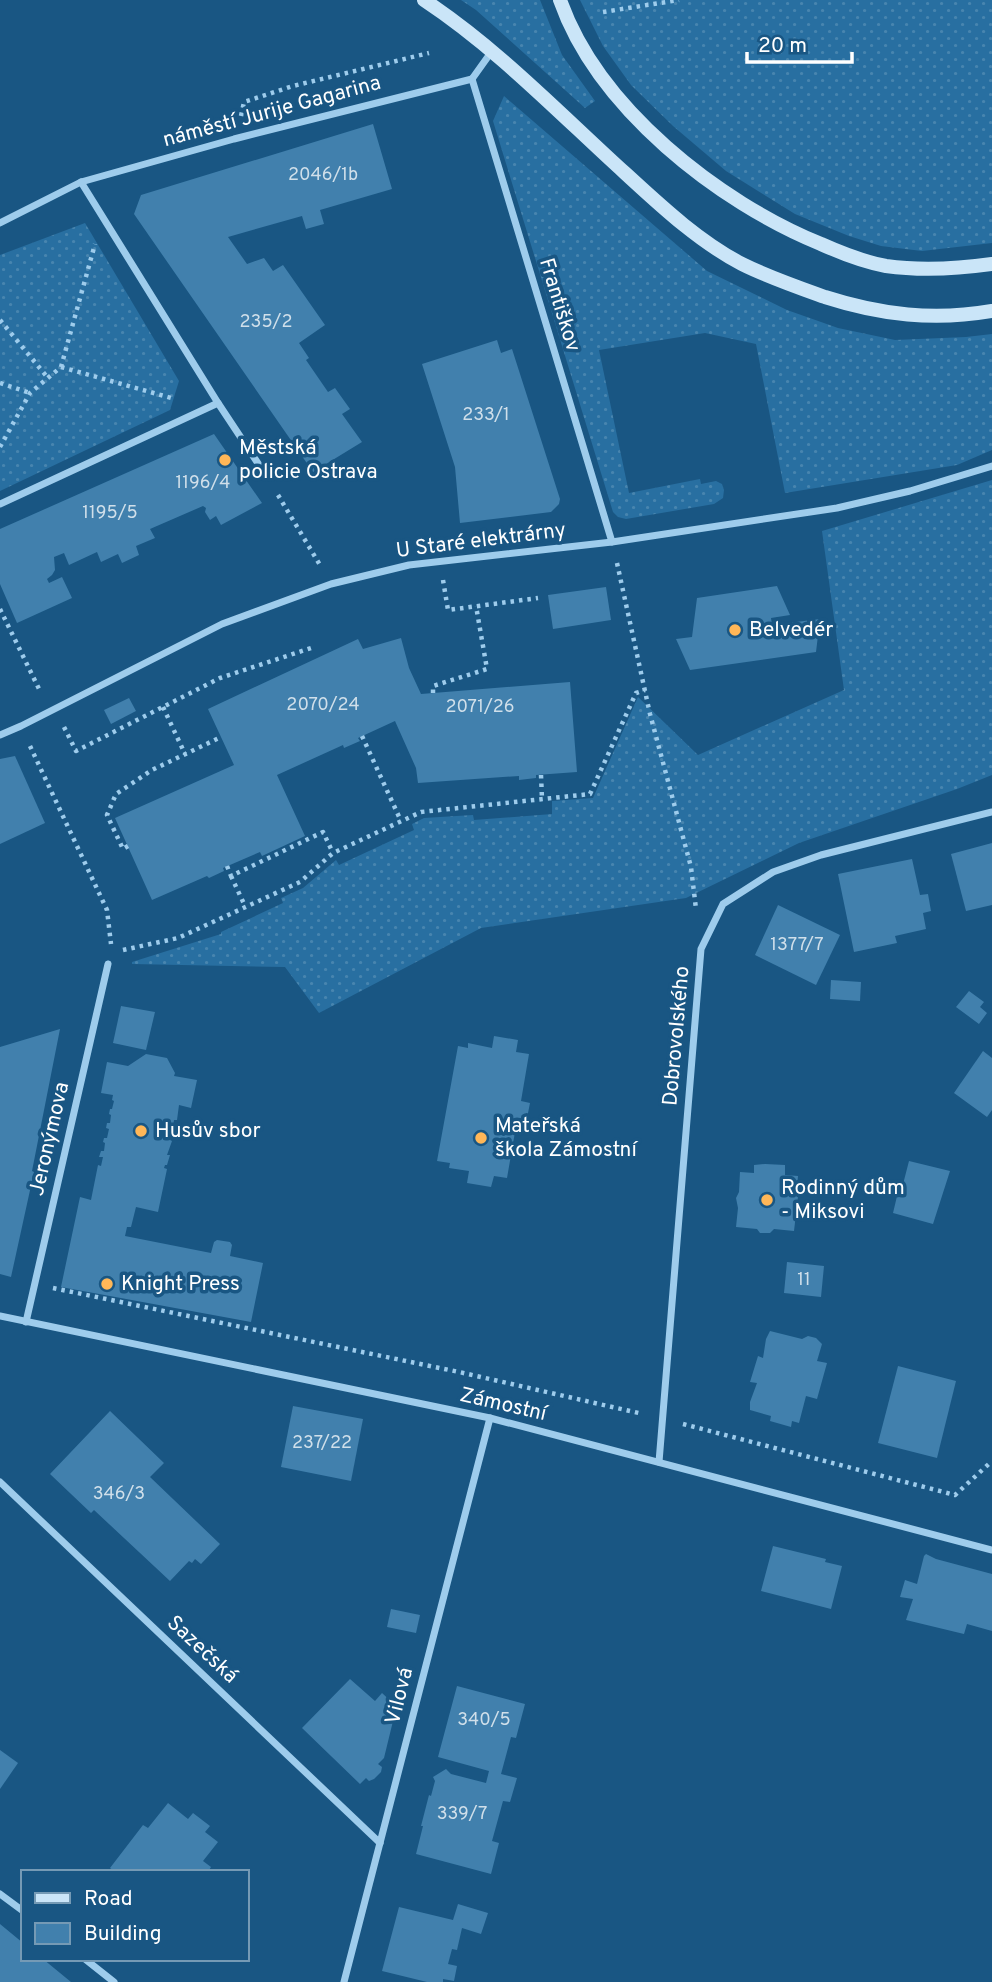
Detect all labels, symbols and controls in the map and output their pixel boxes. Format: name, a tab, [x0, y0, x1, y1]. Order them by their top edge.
scale bar	[747, 21, 852, 65]
text: 20 m	[758, 33, 807, 60]
street label: náměstí Jurije Gagarina	[160, 70, 384, 154]
house number: 2046/1b	[288, 164, 358, 187]
street label: Františkov	[532, 255, 586, 355]
house number: 235/2	[240, 311, 292, 334]
house number: 233/1	[462, 404, 510, 427]
place label: Městská policie Ostrava	[239, 435, 377, 486]
marker: Městská policie Ostrava	[217, 452, 233, 468]
house number: 1196/4	[176, 472, 230, 495]
house number: 1195/5	[82, 502, 138, 525]
street label: U Staré elektrárny	[394, 517, 568, 565]
place label: Belvedér	[749, 617, 833, 644]
marker: Belvedér	[727, 622, 743, 638]
house number: 2070/24	[286, 694, 360, 717]
house number: 2071/26	[445, 696, 515, 719]
house number: 1377/7	[770, 934, 824, 957]
street label: Dobrovolského	[657, 965, 697, 1107]
street label: Jeronýmova	[24, 1080, 76, 1198]
place label: Mateřská škola Zámostní	[495, 1113, 638, 1164]
place label: Husův sbor	[155, 1118, 261, 1145]
marker: Husův sbor	[133, 1123, 149, 1139]
marker: Mateřská škola Zámostní	[473, 1130, 489, 1146]
place label: Rodinný dům - Miksovi	[781, 1175, 905, 1226]
marker: Rodinný dům - Miksovi	[759, 1192, 775, 1208]
house number: 11	[797, 1269, 811, 1292]
place label: Knight Press	[121, 1271, 240, 1298]
marker: Knight Press	[99, 1276, 115, 1292]
street label: Zámostní	[457, 1382, 551, 1428]
house number: 237/22	[292, 1432, 352, 1455]
house number: 346/3	[93, 1483, 145, 1506]
street label: Sazečská	[161, 1610, 243, 1690]
street label: Vilová	[380, 1665, 420, 1727]
house number: 340/5	[457, 1709, 511, 1732]
house number: 339/7	[437, 1803, 487, 1826]
legend	[21, 1870, 248, 1961]
text: Road	[84, 1886, 133, 1913]
text: Building	[84, 1921, 162, 1948]

